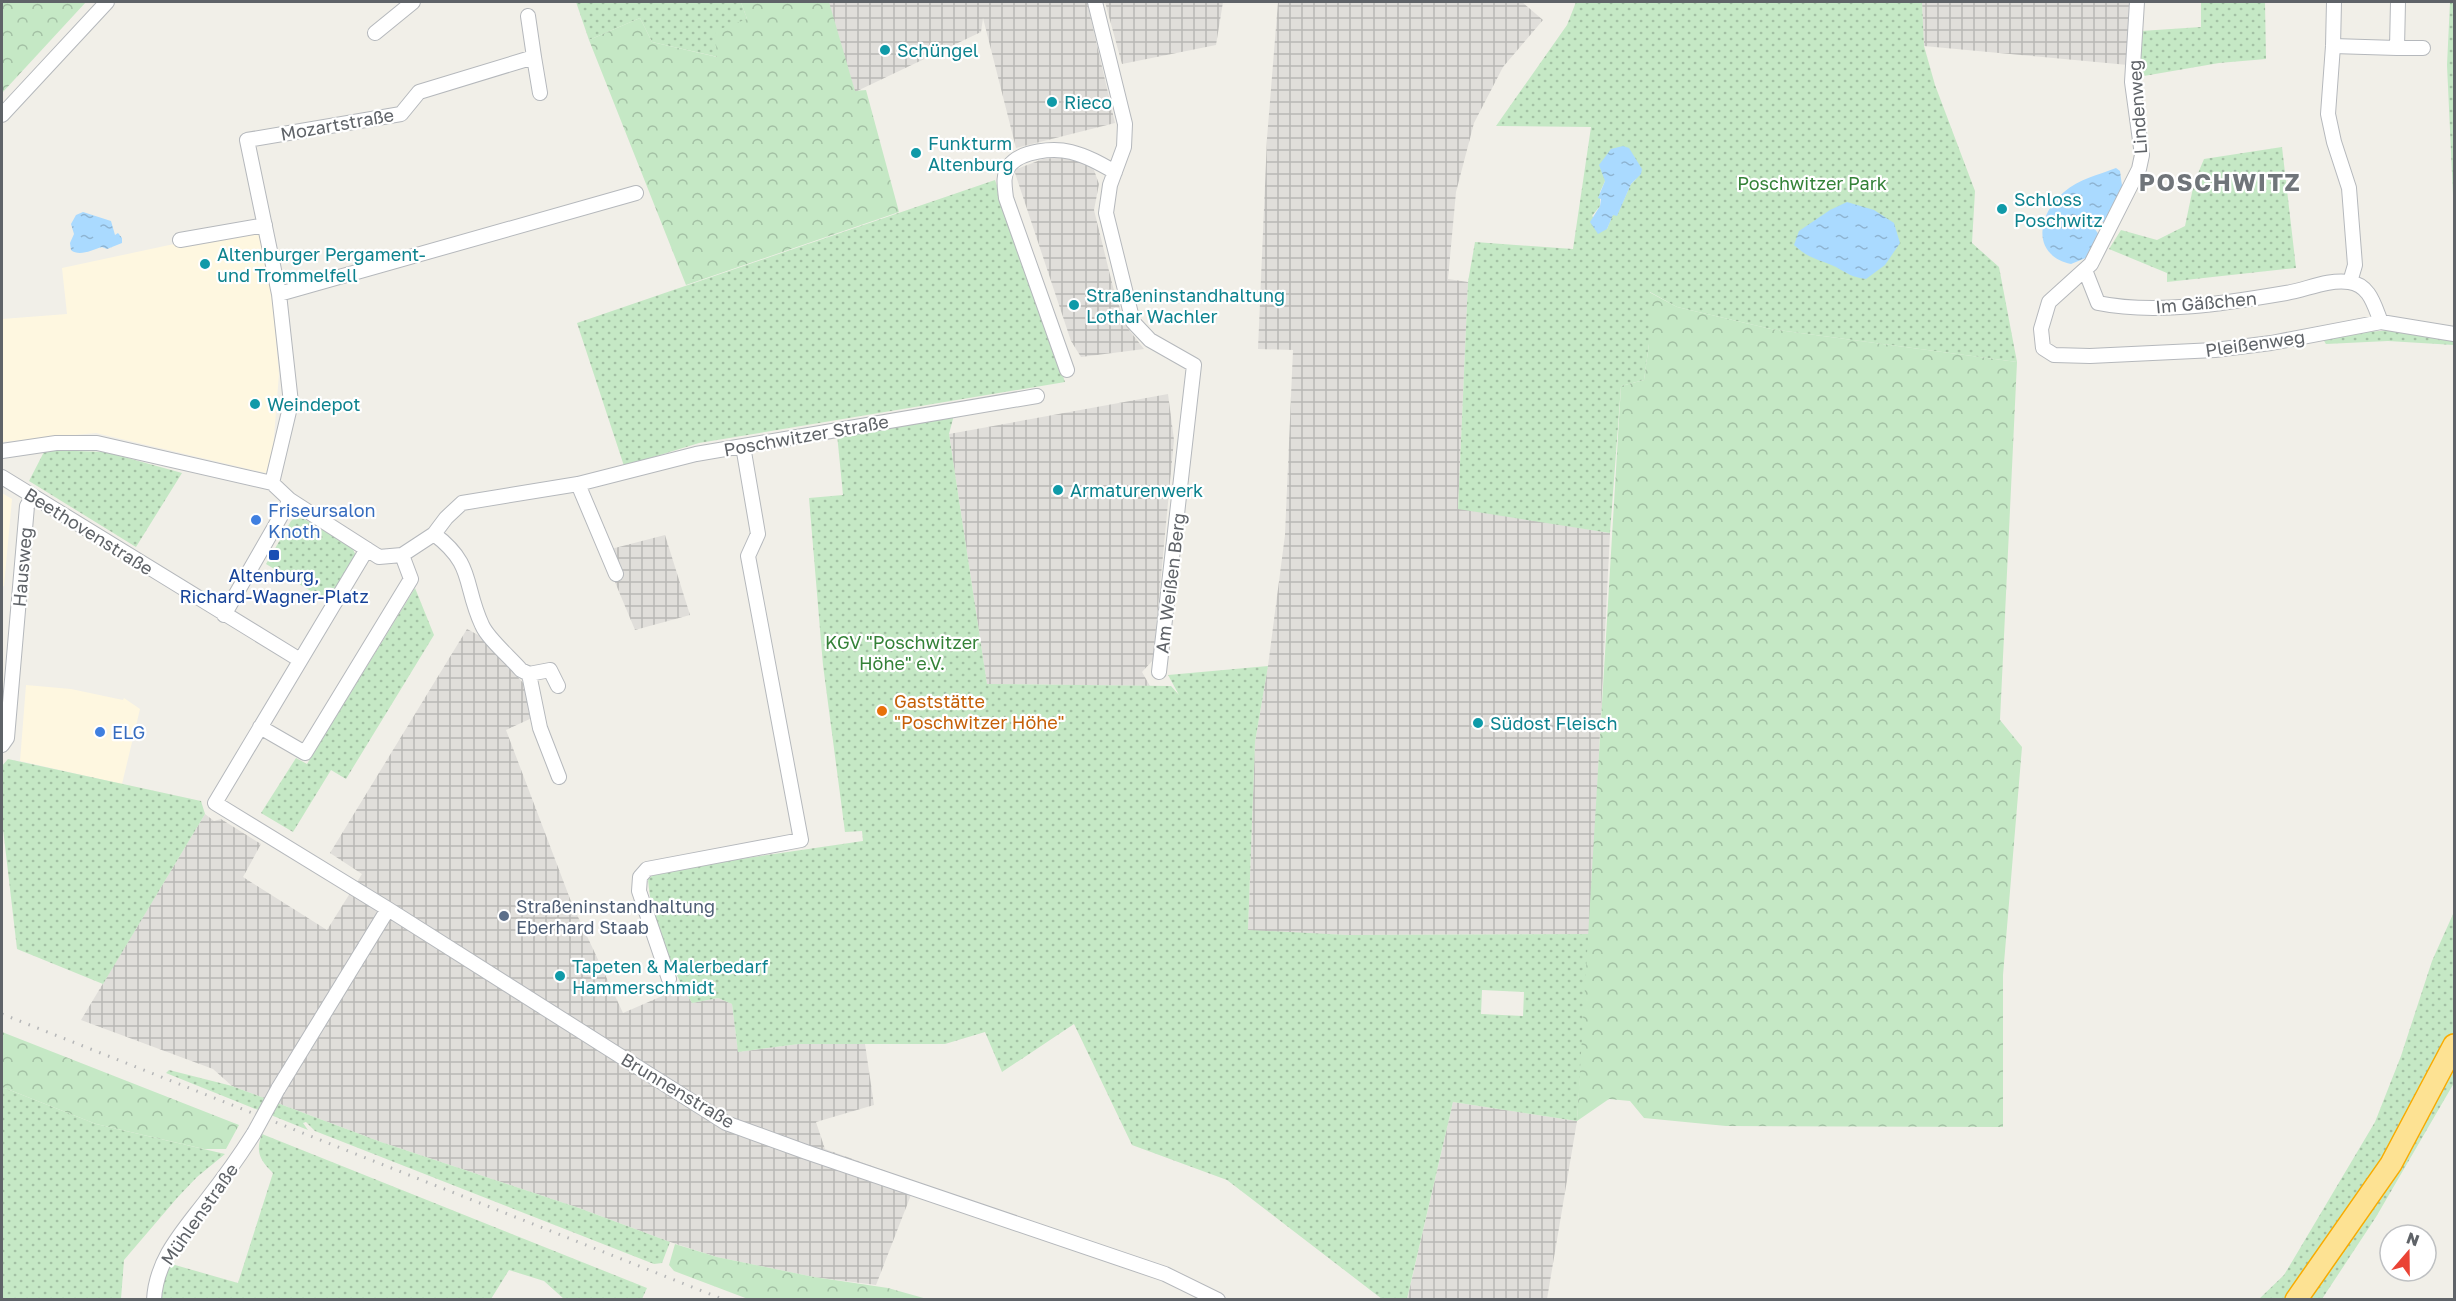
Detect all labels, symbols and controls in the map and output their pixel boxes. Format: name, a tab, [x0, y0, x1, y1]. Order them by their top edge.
place label: Schüngel	[897, 39, 979, 61]
marker: Schüngel	[878, 43, 892, 57]
street label: Lindenweg	[2123, 59, 2151, 155]
place label: Rieco	[1064, 91, 1112, 113]
marker: Rieco	[1045, 95, 1059, 109]
street label: Mozartstraße	[279, 103, 395, 145]
place label: Funkturm Altenburg	[928, 132, 1014, 175]
marker: Funkturm Altenburg	[909, 146, 923, 160]
district label: POSCHWITZ	[2139, 167, 2301, 196]
park label: Poschwitzer Park	[1737, 172, 1887, 194]
place label: Schloss Poschwitz	[2014, 188, 2103, 231]
marker: Schloss Poschwitz	[1995, 202, 2009, 216]
place label: Altenburger Pergament- und Trommelfell	[217, 243, 426, 286]
marker: Altenburger Pergament- und Trommelfell	[198, 257, 212, 271]
place label: Straßeninstandhaltung Lothar Wachler	[1086, 284, 1285, 327]
street label: Im Gäßchen	[2154, 287, 2258, 317]
marker: Straßeninstandhaltung Lothar Wachler	[1067, 298, 1081, 312]
street label: Pleißenweg	[2204, 325, 2306, 361]
place label: Weindepot	[267, 393, 360, 415]
marker: Weindepot	[248, 397, 262, 411]
street label: Poschwitzer Straße	[722, 410, 890, 460]
place label: Armaturenwerk	[1070, 479, 1203, 501]
street label: Beethovenstraße	[21, 483, 157, 579]
marker: Armaturenwerk	[1051, 483, 1065, 497]
place label: Friseursalon Knoth	[268, 499, 376, 542]
street label: Am Weißen Berg	[1150, 512, 1190, 654]
marker: Friseursalon Knoth	[249, 513, 263, 527]
street label: Hausweg	[8, 526, 36, 608]
marker: Altenburg, Richard-Wagner-Platz	[267, 548, 281, 562]
place label: Altenburg, Richard-Wagner-Platz	[179, 564, 369, 607]
park label: KGV "Poschwitzer Höhe" e.V.	[825, 631, 979, 674]
place label: Gaststätte "Poschwitzer Höhe"	[894, 690, 1065, 733]
marker: Gaststätte "Poschwitzer Höhe"	[875, 704, 889, 718]
place label: Südost Fleisch	[1490, 712, 1618, 734]
marker: Südost Fleisch	[1471, 716, 1485, 730]
place label: ELG	[112, 721, 145, 743]
marker: ELG	[93, 725, 107, 739]
place label: Straßeninstandhaltung Eberhard Staab	[516, 895, 715, 938]
marker: Straßeninstandhaltung Eberhard Staab	[497, 909, 511, 923]
place label: Tapeten & Malerbedarf Hammerschmidt	[572, 955, 769, 998]
marker: Tapeten & Malerbedarf Hammerschmidt	[553, 969, 567, 983]
street label: Brunnenstraße	[617, 1048, 739, 1132]
street label: Mühlenstraße	[156, 1159, 242, 1269]
north arrow	[2378, 1223, 2438, 1283]
text: N	[2404, 1227, 2422, 1250]

